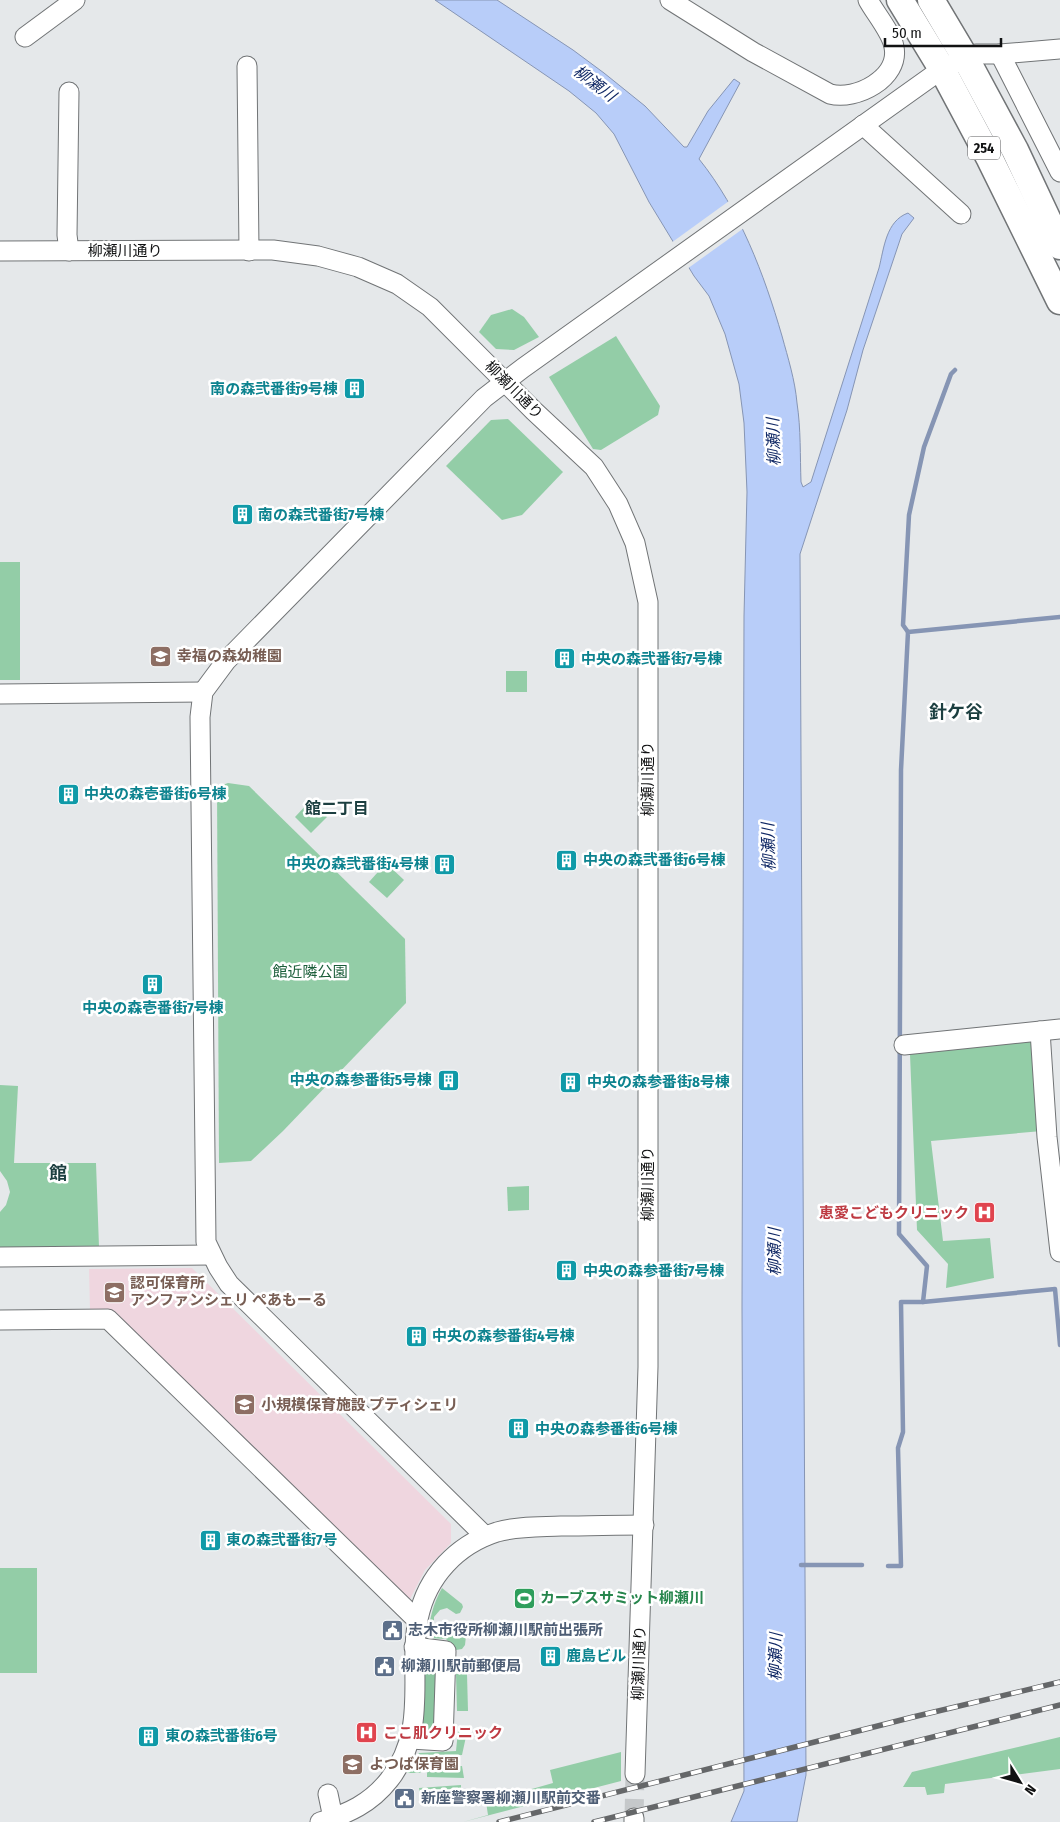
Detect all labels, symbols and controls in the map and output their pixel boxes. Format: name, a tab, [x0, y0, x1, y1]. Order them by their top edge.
scale bar	[885, 15, 1001, 47]
text: 50 m	[892, 24, 922, 42]
water label: 柳瀬川	[570, 61, 621, 107]
road number: 254	[968, 136, 1000, 160]
street label: 柳瀬川通り	[87, 242, 163, 260]
street label: 柳瀬川通り	[481, 357, 547, 423]
building icon: 南の森弐番街9号棟	[342, 377, 366, 401]
place label: 南の森弐番街9号棟	[210, 380, 338, 398]
water label: 柳瀬川	[763, 416, 784, 466]
building icon: 南の森弐番街7号棟	[230, 503, 254, 527]
place label: 南の森弐番街7号棟	[258, 506, 384, 524]
school or university icon: 幸福の森幼稚園	[149, 644, 173, 668]
place label: 幸福の森幼稚園	[177, 647, 282, 665]
building icon: 中央の森弐番街7号棟	[553, 647, 577, 671]
place label: 中央の森弐番街7号棟	[581, 650, 722, 668]
district label: 針ケ谷	[929, 701, 983, 723]
street label: 柳瀬川通り	[639, 741, 657, 817]
building icon: 中央の森壱番街6号棟	[56, 782, 80, 806]
place label: 中央の森壱番街6号棟	[84, 785, 227, 803]
district label: 館二丁目	[305, 799, 369, 818]
water label: 柳瀬川	[758, 821, 779, 871]
building icon: 中央の森弐番街6号棟	[555, 848, 579, 872]
place label: 中央の森弐番街6号棟	[583, 851, 726, 869]
building icon: 中央の森弐番街4号棟	[433, 852, 457, 876]
place label: 中央の森弐番街4号棟	[286, 855, 429, 873]
park label: 館近隣公園	[272, 963, 348, 981]
building icon: 中央の森壱番街7号棟	[141, 973, 165, 997]
place label: 中央の森壱番街7号棟	[82, 999, 224, 1017]
building icon: 中央の森参番街5号棟	[436, 1068, 460, 1092]
building icon: 中央の森参番街8号棟	[559, 1070, 583, 1094]
place label: 中央の森参番街5号棟	[290, 1071, 432, 1089]
place label: 中央の森参番街8号棟	[587, 1073, 730, 1091]
street label: 柳瀬川通り	[639, 1146, 657, 1222]
district label: 館	[49, 1162, 67, 1184]
hospital icon: 恵愛こどもクリニック	[973, 1201, 997, 1225]
place label: 恵愛こどもクリニック	[819, 1204, 969, 1222]
water label: 柳瀬川	[765, 1226, 784, 1276]
building icon: 中央の森参番街7号棟	[555, 1259, 579, 1283]
place label: 中央の森参番街7号棟	[583, 1262, 724, 1280]
place label: 認可保育所 アンファンシェリ ぺあもーる	[130, 1274, 327, 1309]
school or university icon: 認可保育所 アンファンシェリ ぺあもーる	[102, 1280, 126, 1304]
building icon: 中央の森参番街4号棟	[404, 1324, 428, 1348]
place label: 中央の森参番街4号棟	[432, 1327, 575, 1345]
school or university icon: 小規模保育施設 プティシェリ	[233, 1393, 257, 1417]
place label: 小規模保育施設 プティシェリ	[261, 1396, 458, 1414]
building icon: 中央の森参番街6号棟	[507, 1417, 531, 1441]
place label: 中央の森参番街6号棟	[535, 1420, 678, 1438]
building icon: 東の森弐番街7号	[198, 1528, 222, 1552]
place label: 東の森弐番街7号	[226, 1531, 337, 1549]
sports icon: カーブスサミット柳瀬川	[512, 1586, 536, 1610]
place label: カーブスサミット柳瀬川	[540, 1589, 704, 1607]
public building icon: 志木市役所柳瀬川駅前出張所	[380, 1618, 404, 1642]
place label: 志木市役所柳瀬川駅前出張所	[408, 1621, 603, 1639]
street label: 柳瀬川通り	[629, 1625, 649, 1701]
water label: 柳瀬川	[766, 1631, 785, 1681]
building icon: 鹿島ビル	[538, 1644, 562, 1668]
place label: 鹿島ビル	[566, 1647, 626, 1665]
public building icon: 柳瀬川駅前郵便局	[373, 1654, 397, 1678]
place label: 柳瀬川駅前郵便局	[401, 1657, 521, 1675]
hospital icon: ここ肌クリニック	[355, 1721, 379, 1745]
building icon: 東の森弐番街6号	[137, 1724, 161, 1748]
place label: ここ肌クリニック	[383, 1724, 503, 1742]
place label: 東の森弐番街6号	[165, 1727, 278, 1745]
school or university icon: よつば保育園	[341, 1752, 365, 1776]
place label: よつば保育園	[369, 1755, 459, 1773]
north arrow	[995, 1757, 1045, 1807]
text: N	[1021, 1781, 1039, 1798]
public building icon: 新座警察署柳瀬川駅前交番	[393, 1786, 417, 1810]
place label: 新座警察署柳瀬川駅前交番	[421, 1789, 601, 1807]

